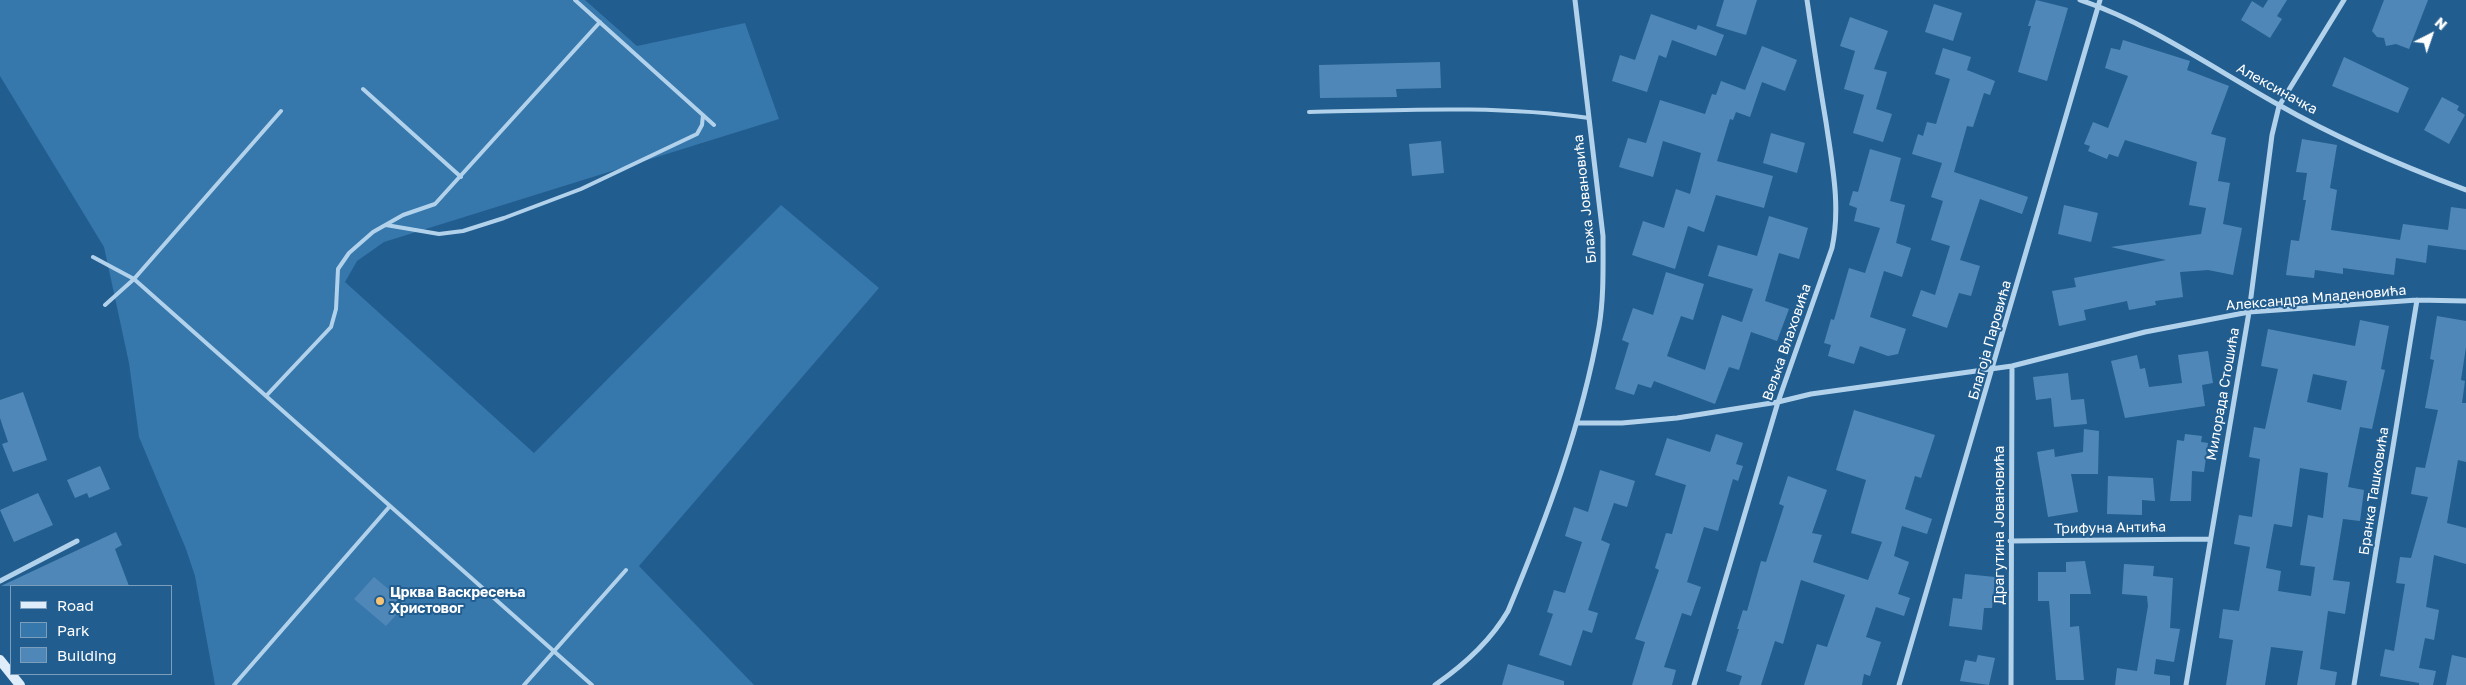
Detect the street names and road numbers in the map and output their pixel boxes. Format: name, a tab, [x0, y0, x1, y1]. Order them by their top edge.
street label: Алексиначка	[2234, 60, 2320, 118]
street label: Блажа Јовановића	[1570, 134, 1600, 264]
street label: Благоја Паровића	[1965, 278, 2015, 402]
street label: Вељка Влаховића	[1759, 281, 1815, 403]
street label: Александра Младеновића	[2225, 282, 2407, 314]
street label: Милорада Стошића	[2203, 326, 2243, 462]
street label: Бранка Ташковића	[2356, 426, 2392, 556]
street label: Драгутина Јовановића	[1992, 446, 2008, 604]
street label: Трифуна Антића	[2054, 519, 2166, 537]

